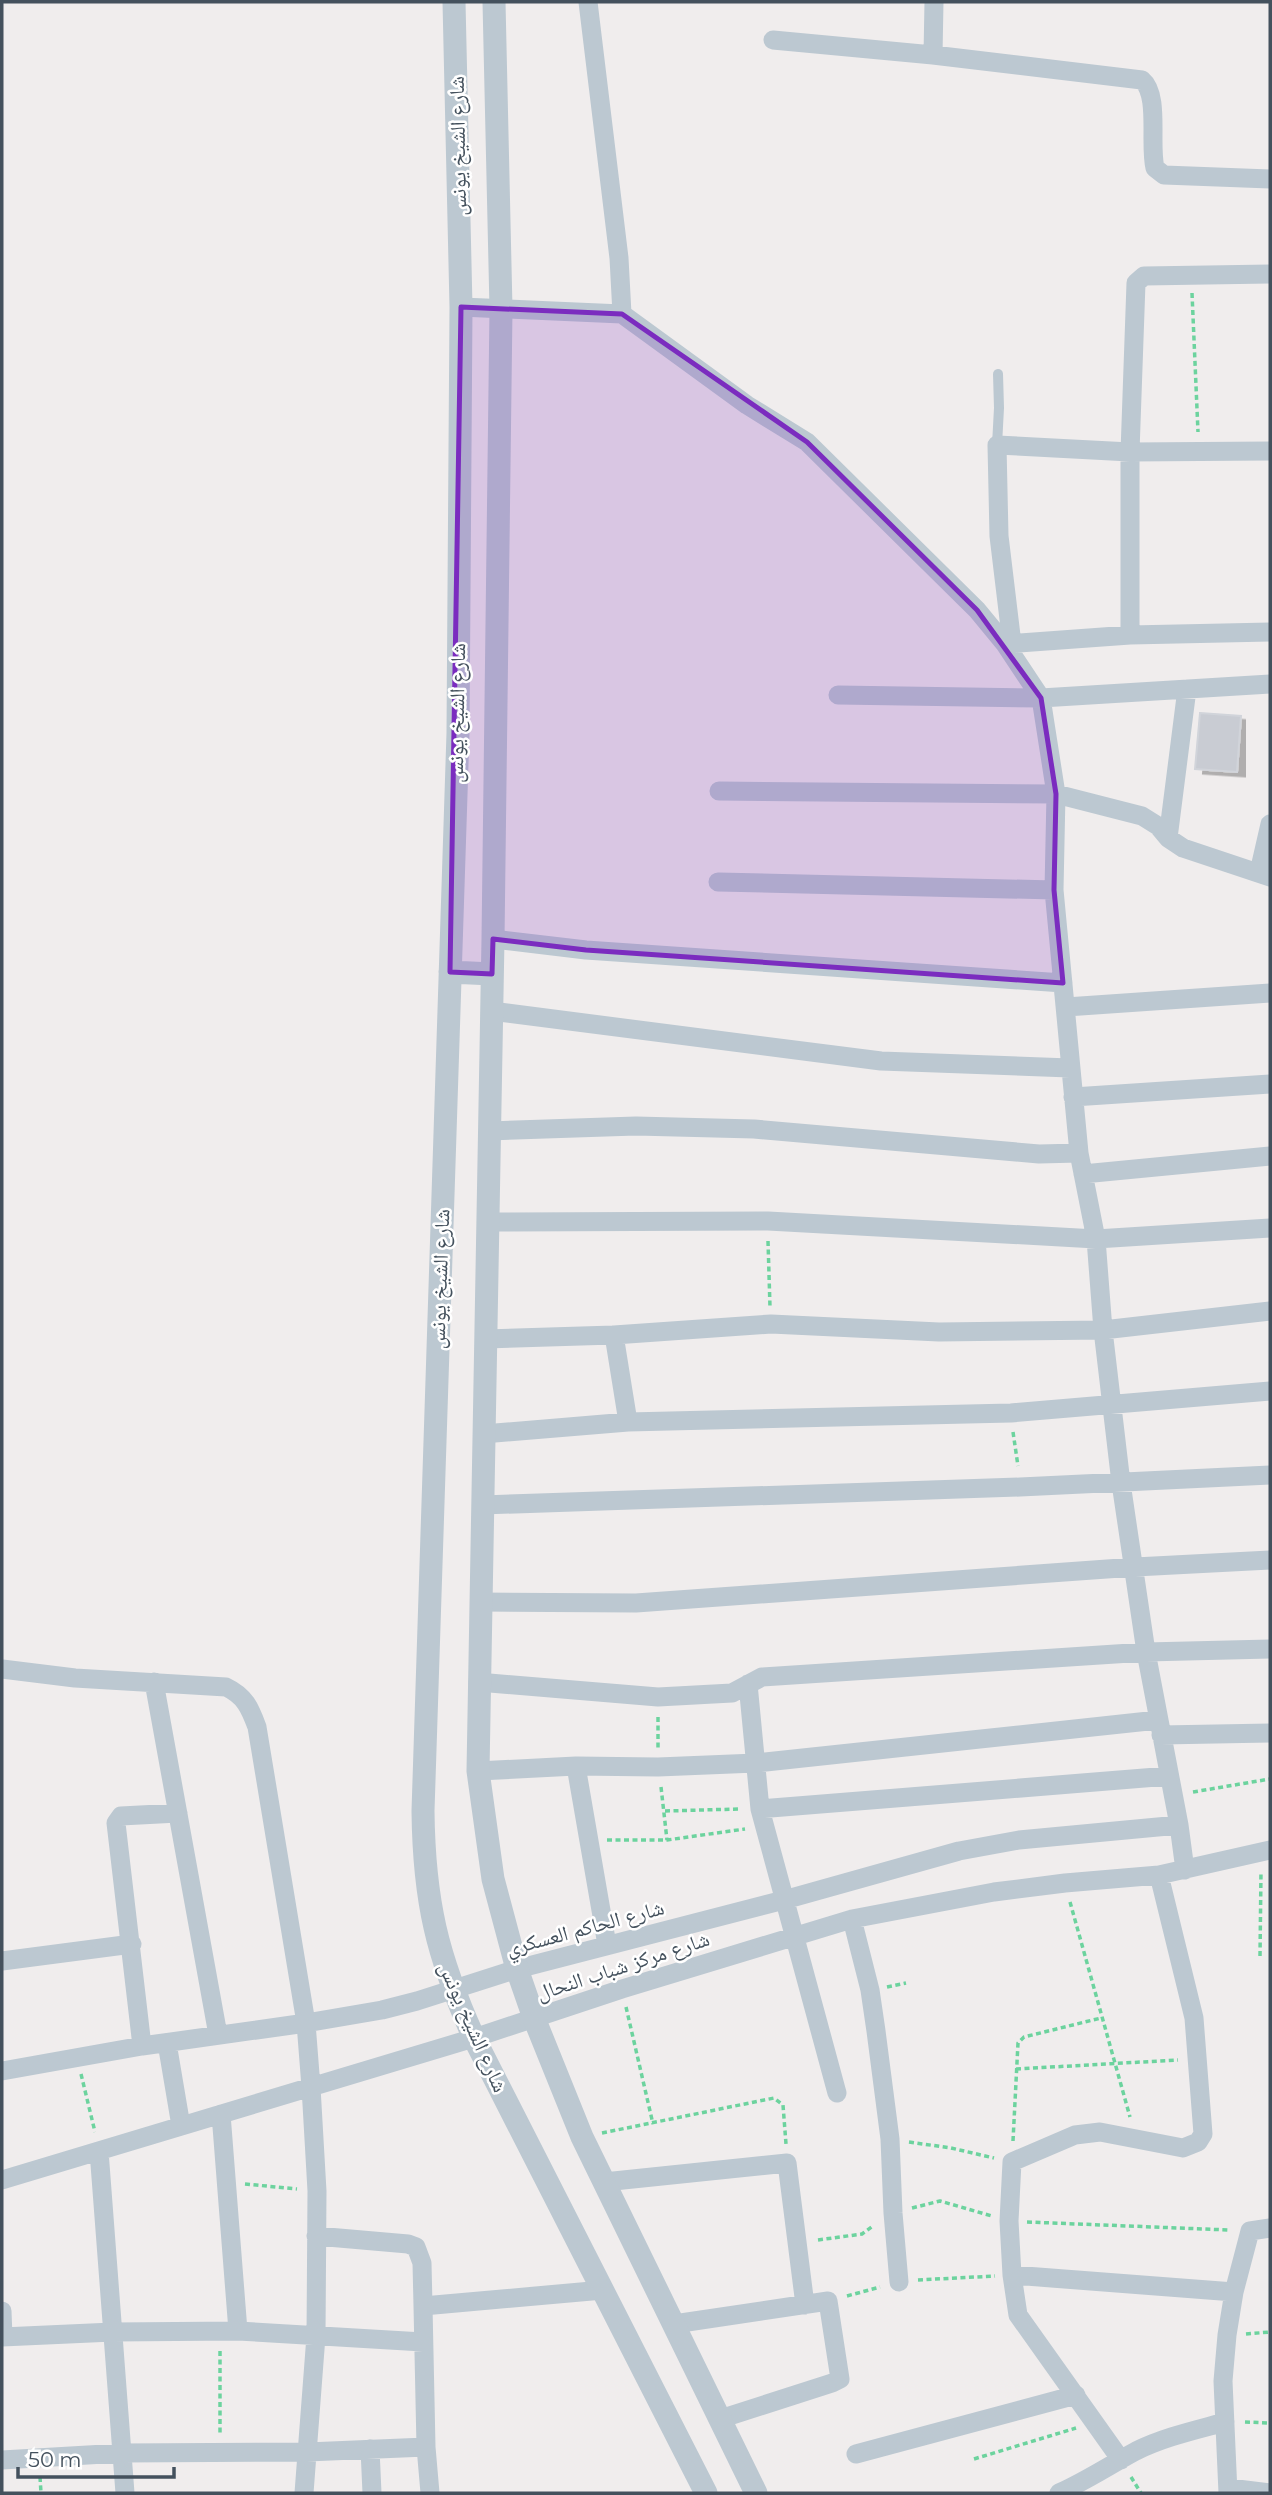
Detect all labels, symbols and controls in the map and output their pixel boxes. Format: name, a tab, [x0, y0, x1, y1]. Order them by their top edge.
street label: شارع الشيخ يونس	[444, 76, 472, 216]
street label: شارع الشيخ يونس	[443, 643, 471, 783]
street label: شارع الشيخ يونس	[425, 1209, 455, 1349]
street label: شارع الحاكم العسكري	[503, 1894, 668, 1965]
street label: شارع مركز شباب النحال	[533, 1926, 713, 2006]
street label: شارع الشيخ يونس	[433, 1958, 513, 2096]
scale bar	[18, 2436, 173, 2480]
text: 50 m	[28, 2447, 82, 2472]

